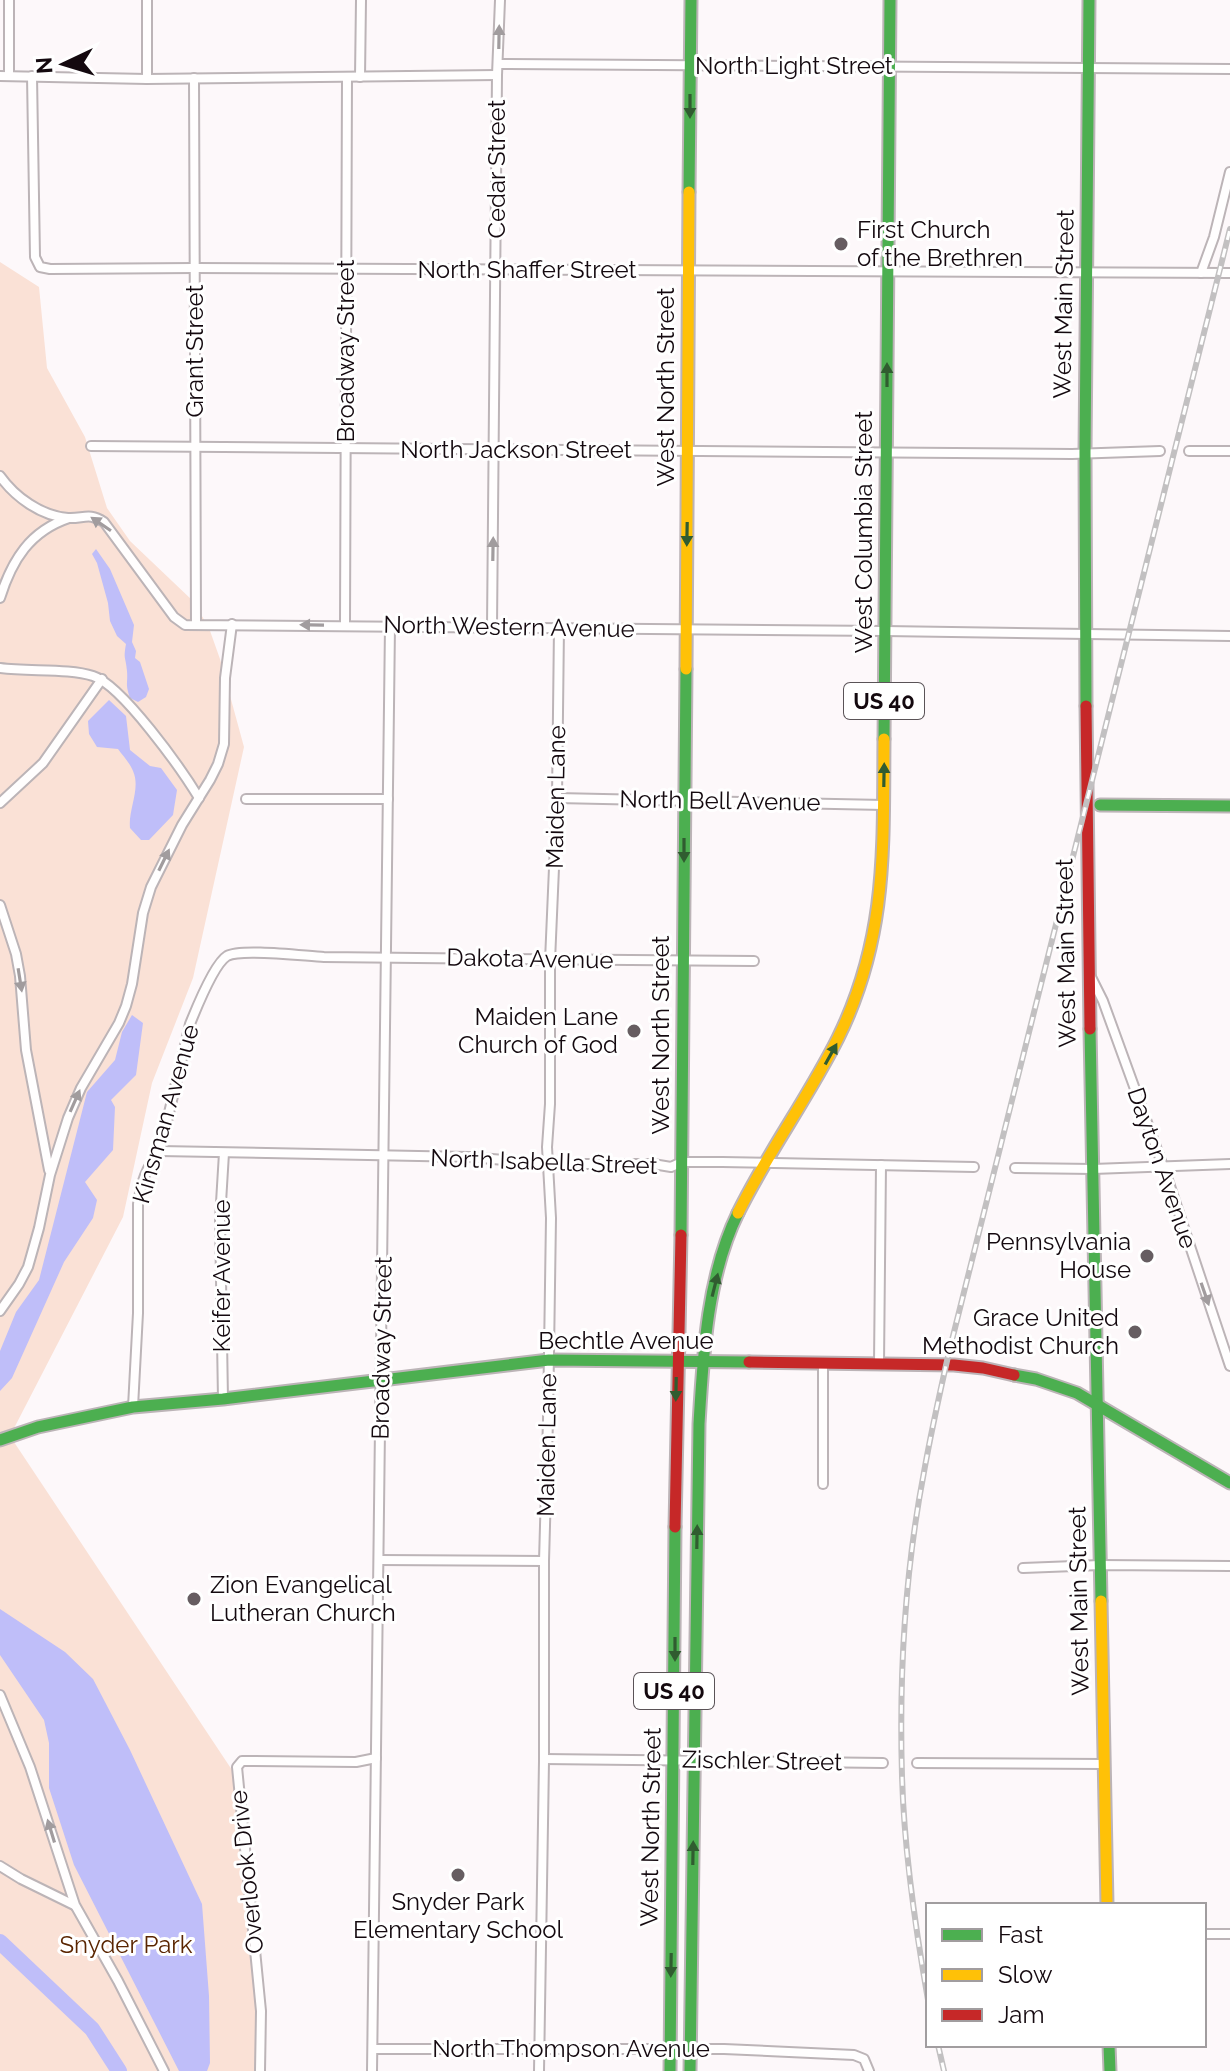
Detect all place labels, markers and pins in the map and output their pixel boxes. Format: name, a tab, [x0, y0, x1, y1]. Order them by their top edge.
place label: First Church of the Brethren	[857, 215, 1023, 272]
marker: First Church of the Brethren	[832, 235, 850, 253]
place label: Maiden Lane Church of God	[458, 1002, 618, 1059]
marker: Maiden Lane Church of God	[625, 1022, 643, 1040]
place label: Pennsylvania House	[986, 1227, 1131, 1284]
marker: Pennsylvania House	[1138, 1247, 1156, 1265]
place label: Grace United Methodist Church	[922, 1303, 1119, 1360]
marker: Grace United Methodist Church	[1126, 1323, 1144, 1341]
place label: Zion Evangelical Lutheran Church	[210, 1570, 396, 1627]
marker: Zion Evangelical Lutheran Church	[185, 1590, 203, 1608]
marker: Snyder Park Elementary School	[449, 1866, 467, 1884]
place label: Snyder Park Elementary School	[353, 1887, 564, 1944]

